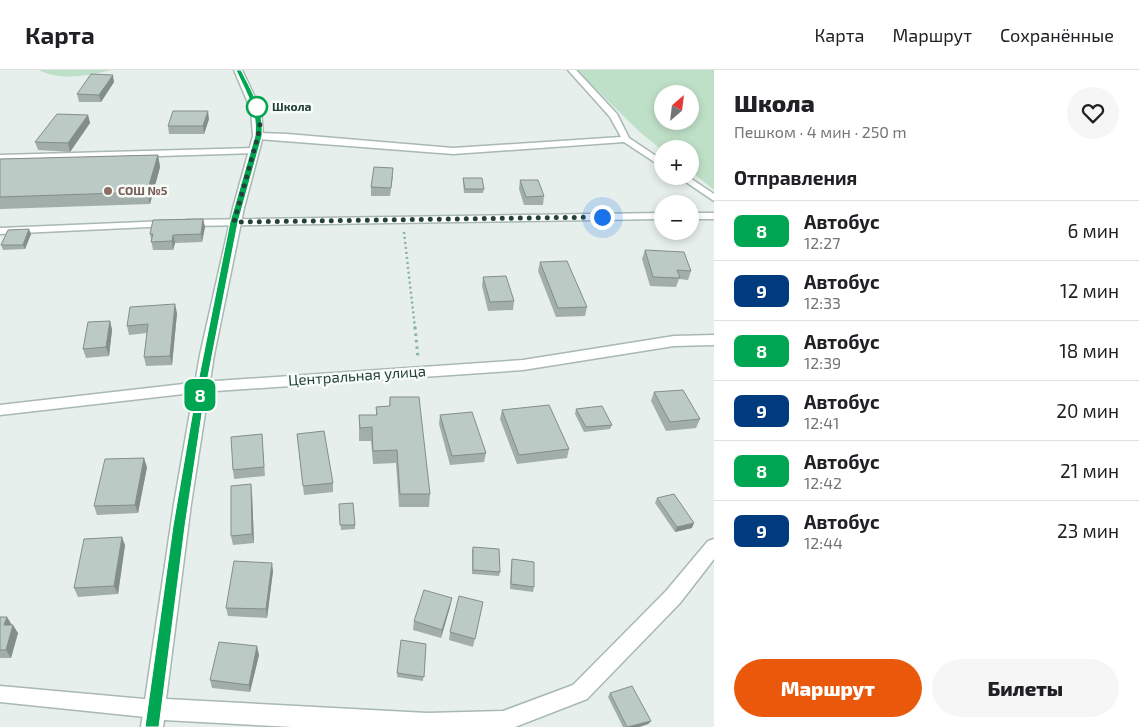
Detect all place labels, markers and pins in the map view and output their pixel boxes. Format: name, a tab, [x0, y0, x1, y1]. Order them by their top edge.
marker: Школа	[246, 96, 268, 118]
place label: Школа	[272, 99, 312, 113]
place label: СОШ №5	[118, 183, 168, 197]
marker: СОШ №5	[102, 185, 114, 197]

